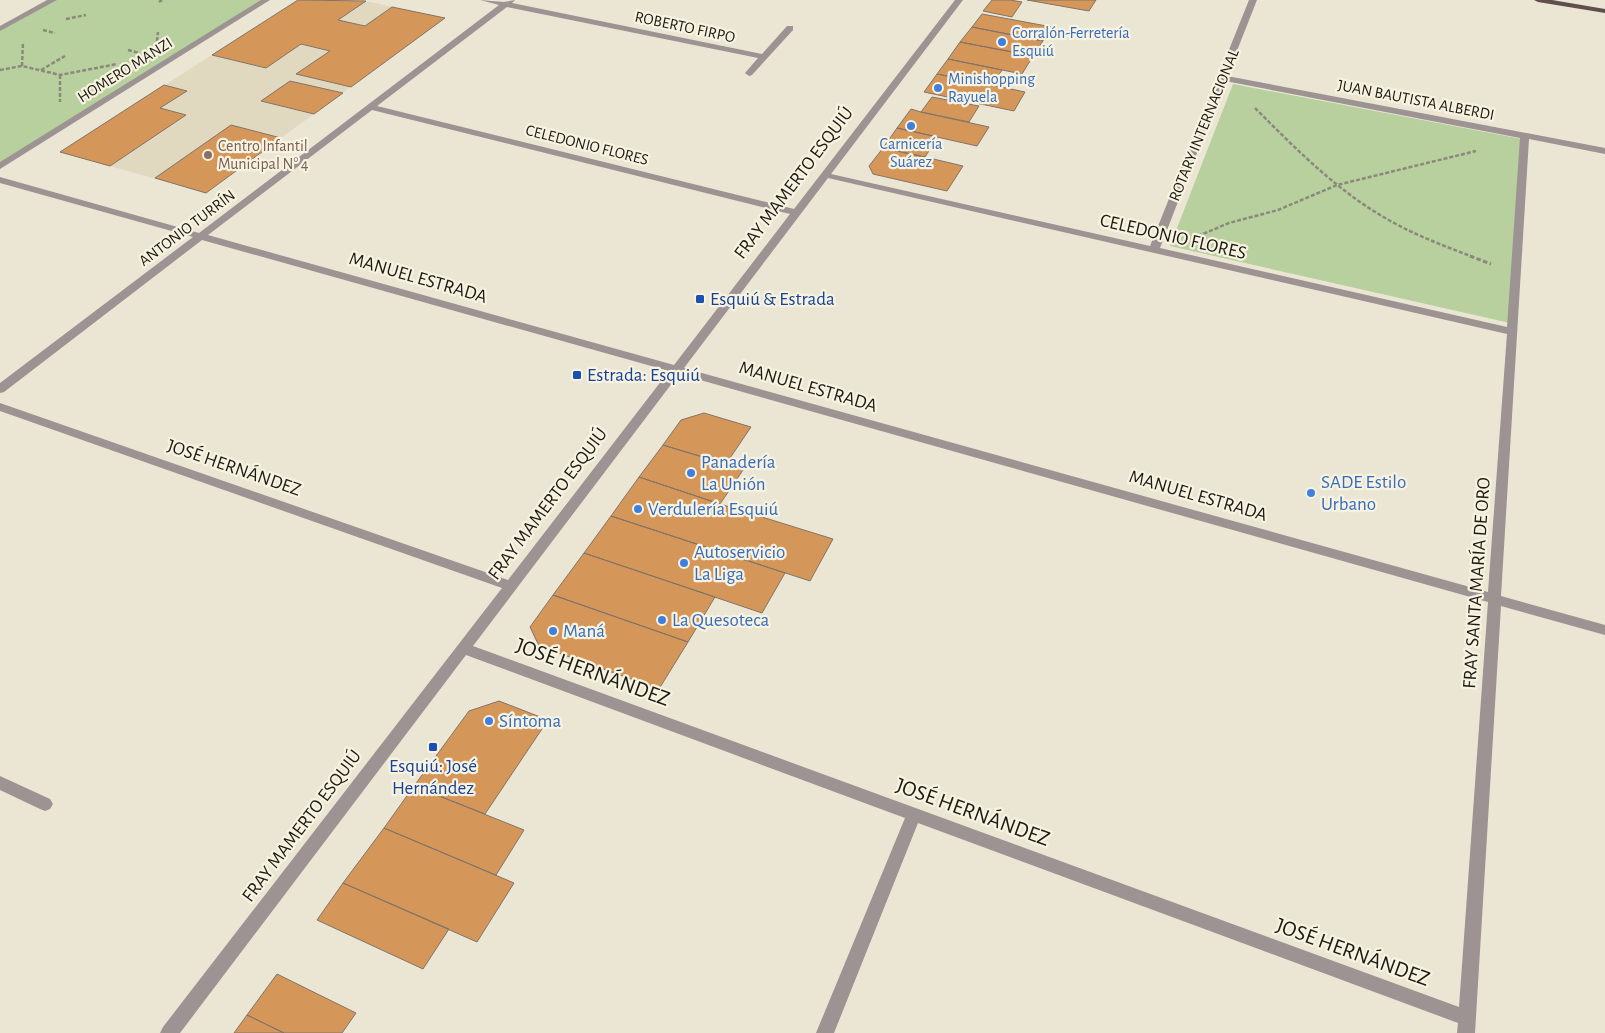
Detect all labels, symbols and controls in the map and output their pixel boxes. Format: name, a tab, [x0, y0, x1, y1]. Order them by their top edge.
street label: ROBERTO FIRPO	[633, 9, 737, 45]
place label: Corralón-Ferretería Esquiú	[1012, 25, 1130, 59]
street label: HOMERO MANZI	[75, 35, 175, 105]
marker: Corralón-Ferretería Esquiú	[996, 36, 1008, 48]
street label: ROTARY INTERNACIONAL	[1166, 46, 1242, 203]
place label: Minishopping Rayuela	[948, 71, 1035, 106]
street label: JUAN BAUTISTA ALBERDI	[1336, 77, 1496, 123]
marker: Minishopping Rayuela	[932, 82, 944, 94]
street label: FRAY MAMERTO ESQUIÚ	[729, 102, 857, 263]
marker: Carnicería Suárez	[905, 120, 917, 132]
street label: CELEDONIO FLORES	[524, 122, 650, 168]
place label: Carnicería Suárez	[880, 136, 942, 170]
place label: Centro Infantil Municipal N° 4	[218, 138, 309, 172]
marker: Centro Infantil Municipal N° 4	[202, 149, 214, 161]
street label: ANTONIO TURRÍN	[135, 185, 238, 269]
street label: CELEDONIO FLORES	[1098, 211, 1248, 263]
street label: MANUEL ESTRADA	[347, 249, 489, 307]
place label: Esquiú & Estrada	[710, 290, 835, 309]
marker: Esquiú & Estrada	[694, 293, 706, 305]
street label: MANUEL ESTRADA	[737, 358, 879, 416]
place label: Estrada: Esquiú	[587, 366, 700, 385]
marker: Estrada: Esquiú	[571, 369, 583, 381]
street label: FRAY MAMERTO ESQUIÚ	[483, 423, 611, 584]
street label: JOSÉ HERNÁNDEZ	[165, 434, 304, 500]
place label: Panadería La Unión	[701, 453, 776, 494]
marker: Panadería La Unión	[685, 467, 697, 479]
street label: MANUEL ESTRADA	[1127, 467, 1269, 525]
place label: SADE Estilo Urbano	[1321, 473, 1406, 514]
street label: FRAY SANTA MARÍA DE ORO	[1458, 477, 1494, 689]
marker: SADE Estilo Urbano	[1305, 487, 1317, 499]
place label: Verdulería Esquiú	[648, 500, 779, 519]
marker: Verdulería Esquiú	[632, 503, 644, 515]
place label: Autoservicio La Liga	[694, 543, 785, 584]
marker: Autoservicio La Liga	[678, 557, 690, 569]
place label: La Quesoteca	[672, 611, 769, 630]
marker: La Quesoteca	[656, 614, 668, 626]
place label: Maná	[563, 622, 605, 641]
marker: Maná	[547, 625, 559, 637]
street label: JOSÉ HERNÁNDEZ	[513, 633, 673, 710]
place label: Síntoma	[499, 712, 562, 731]
marker: Síntoma	[483, 715, 495, 727]
marker: Esquiú: José Hernández	[427, 741, 439, 753]
street label: FRAY MAMERTO ESQUIÚ	[237, 745, 365, 906]
place label: Esquiú: José Hernández	[389, 757, 477, 798]
street label: JOSÉ HERNÁNDEZ	[893, 773, 1053, 850]
street label: JOSÉ HERNÁNDEZ	[1273, 913, 1433, 990]

